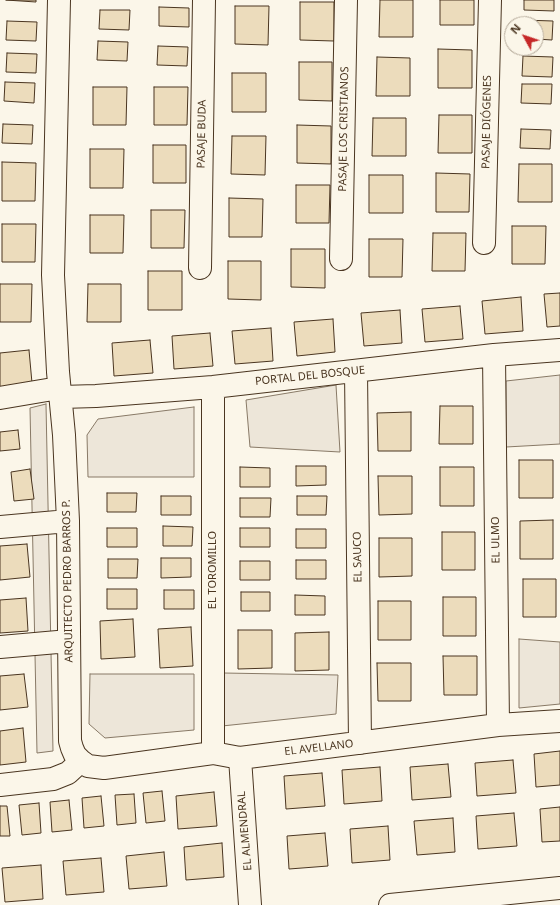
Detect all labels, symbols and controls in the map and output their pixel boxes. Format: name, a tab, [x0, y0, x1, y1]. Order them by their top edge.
north arrow	[504, 16, 544, 56]
text: N	[507, 20, 524, 37]
street label: PASAJE LOS CRISTIANOS	[336, 66, 352, 192]
street label: PASAJE DIÓGENES	[480, 75, 494, 169]
street label: PASAJE BUDA	[195, 100, 209, 168]
street label: PORTAL DEL BOSQUE	[254, 364, 366, 388]
street label: ARQUITECTO PEDRO BARROS P.	[60, 499, 76, 663]
street label: EL ULMO	[489, 516, 503, 564]
street label: EL TOROMILLO	[206, 531, 220, 609]
street label: EL SAUCO	[351, 531, 365, 583]
street label: EL AVELLANO	[284, 737, 354, 759]
street label: EL ALMENDRAL	[235, 791, 255, 871]

